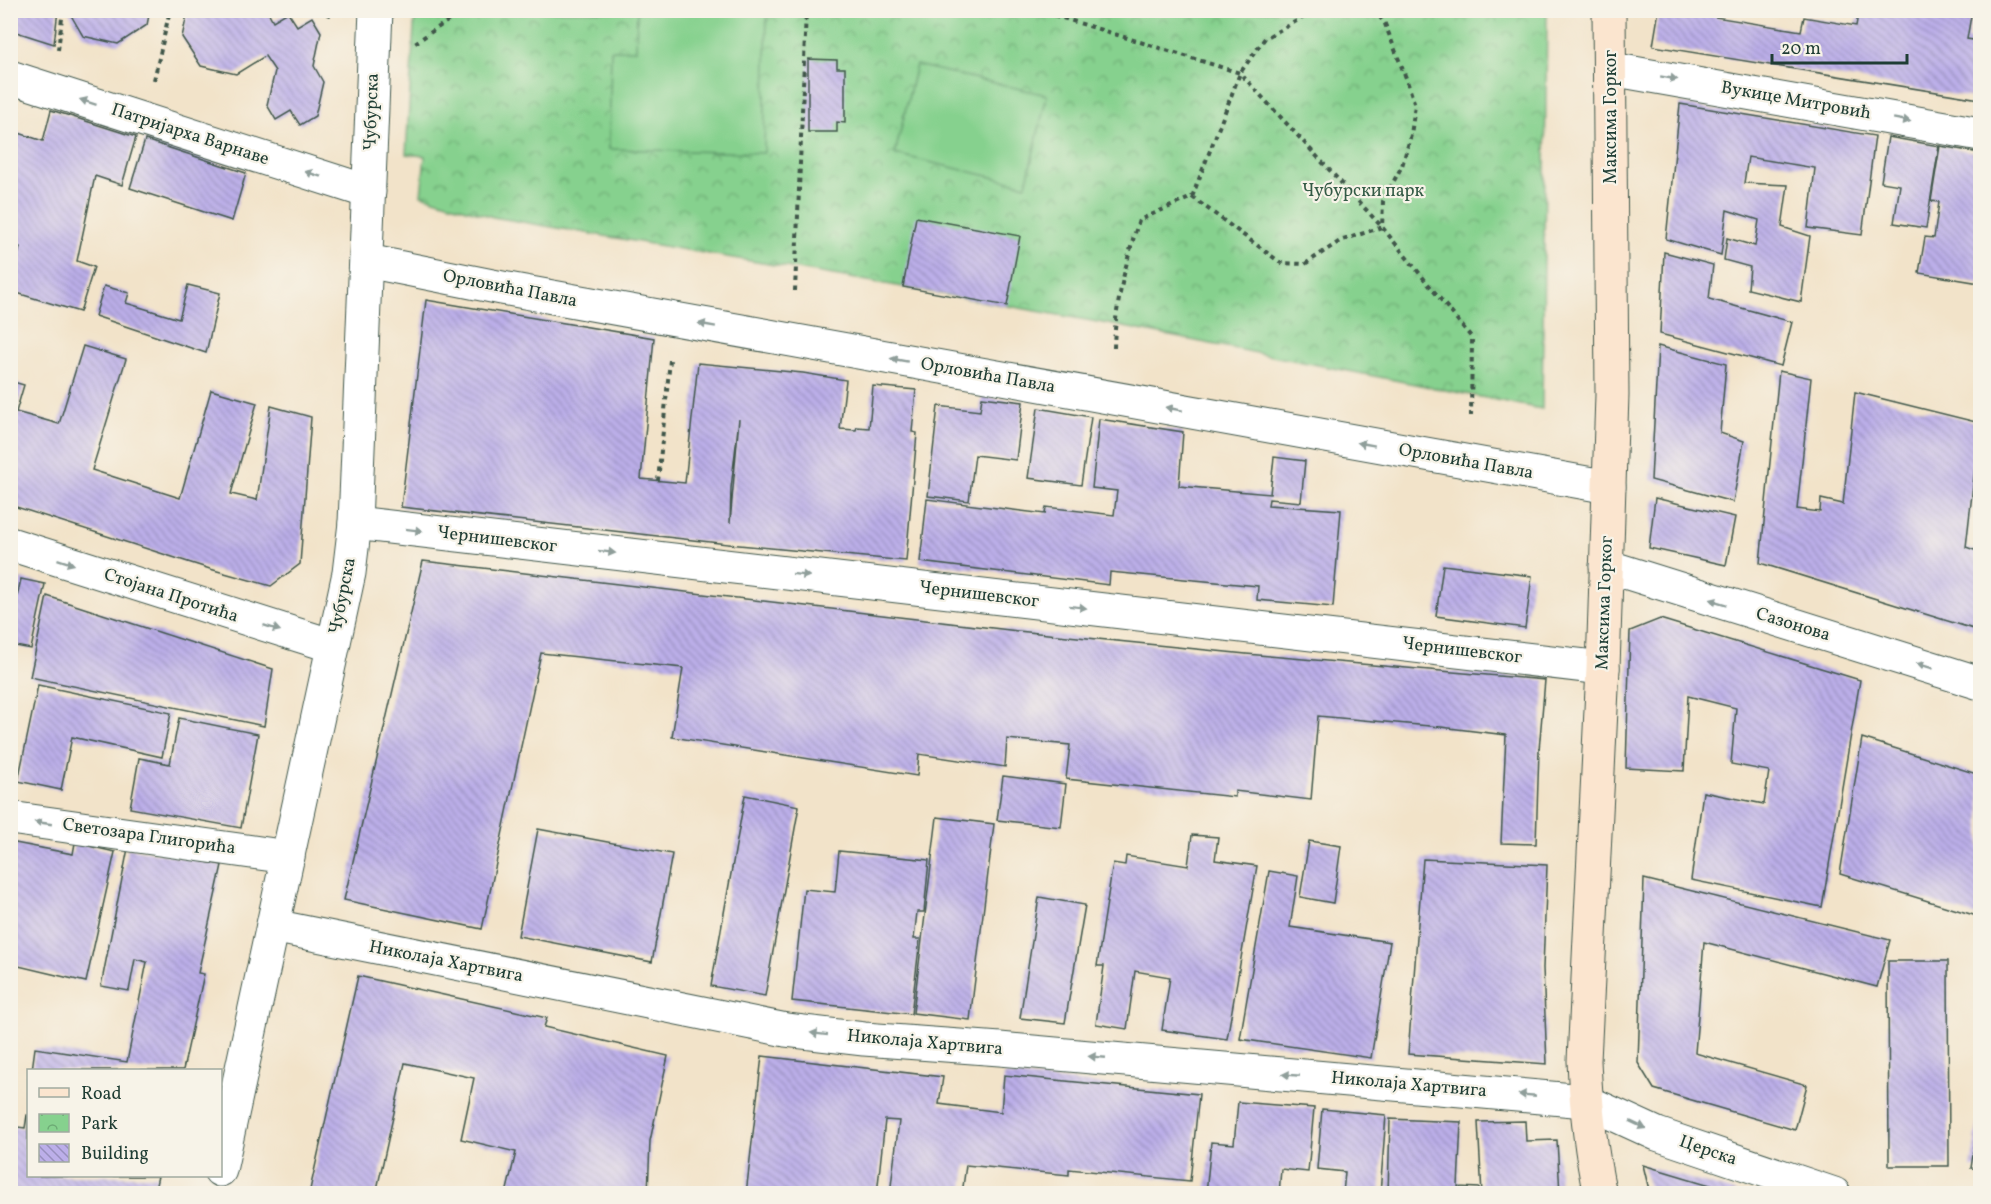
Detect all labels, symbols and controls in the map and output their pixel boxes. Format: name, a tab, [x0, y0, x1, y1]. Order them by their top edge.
scale bar	[1772, 27, 1907, 65]
text: 20 m	[1781, 37, 1821, 62]
street label: Максима Горког	[1599, 50, 1624, 184]
street label: Чубурска	[358, 73, 386, 151]
one-way arrow	[1659, 74, 1678, 83]
street label: Вукице Митровић	[1719, 75, 1873, 127]
one-way arrow	[79, 97, 97, 106]
street label: Патријарха Варнаве	[108, 98, 272, 172]
one-way arrow	[1893, 116, 1912, 125]
one-way arrow	[304, 169, 322, 179]
park label: Чубурски парк	[1302, 179, 1424, 204]
street label: Орловића Павла	[441, 264, 579, 314]
one-way arrow	[698, 320, 717, 329]
street label: Орловића Павла	[919, 352, 1057, 400]
one-way arrow	[890, 355, 909, 364]
one-way arrow	[1164, 405, 1183, 414]
street label: Орловића Павла	[1397, 438, 1535, 486]
one-way arrow	[1356, 439, 1375, 448]
street label: Чернишевског	[436, 520, 559, 560]
one-way arrow	[404, 525, 423, 535]
street label: Максима Горког	[1590, 535, 1620, 671]
one-way arrow	[598, 548, 617, 557]
street label: Чубурска	[323, 555, 363, 637]
one-way arrow	[57, 557, 75, 567]
street label: Стојана Протића	[100, 562, 242, 630]
one-way arrow	[792, 570, 811, 580]
street label: Чернишевског	[918, 575, 1041, 615]
one-way arrow	[1709, 597, 1727, 606]
one-way arrow	[1069, 602, 1088, 612]
street label: Сазонова	[1753, 602, 1833, 648]
one-way arrow	[263, 624, 281, 633]
street label: Чернишевског	[1401, 631, 1524, 671]
one-way arrow	[1916, 661, 1934, 670]
street label: Светозара Глигорића	[61, 812, 237, 862]
one-way arrow	[34, 818, 53, 827]
street label: Николаја Хартвига	[367, 935, 525, 989]
street label: Николаја Хартвига	[846, 1024, 1004, 1062]
one-way arrow	[809, 1029, 828, 1038]
one-way arrow	[1087, 1053, 1106, 1062]
street label: Николаја Хартвига	[1330, 1066, 1488, 1104]
legend	[27, 1069, 222, 1177]
one-way arrow	[1282, 1070, 1301, 1079]
text: Road	[81, 1082, 122, 1107]
one-way arrow	[1518, 1090, 1537, 1100]
text: Park	[81, 1112, 118, 1137]
one-way arrow	[1630, 1121, 1647, 1130]
street label: Церска	[1676, 1129, 1740, 1173]
text: Building	[81, 1142, 149, 1167]

